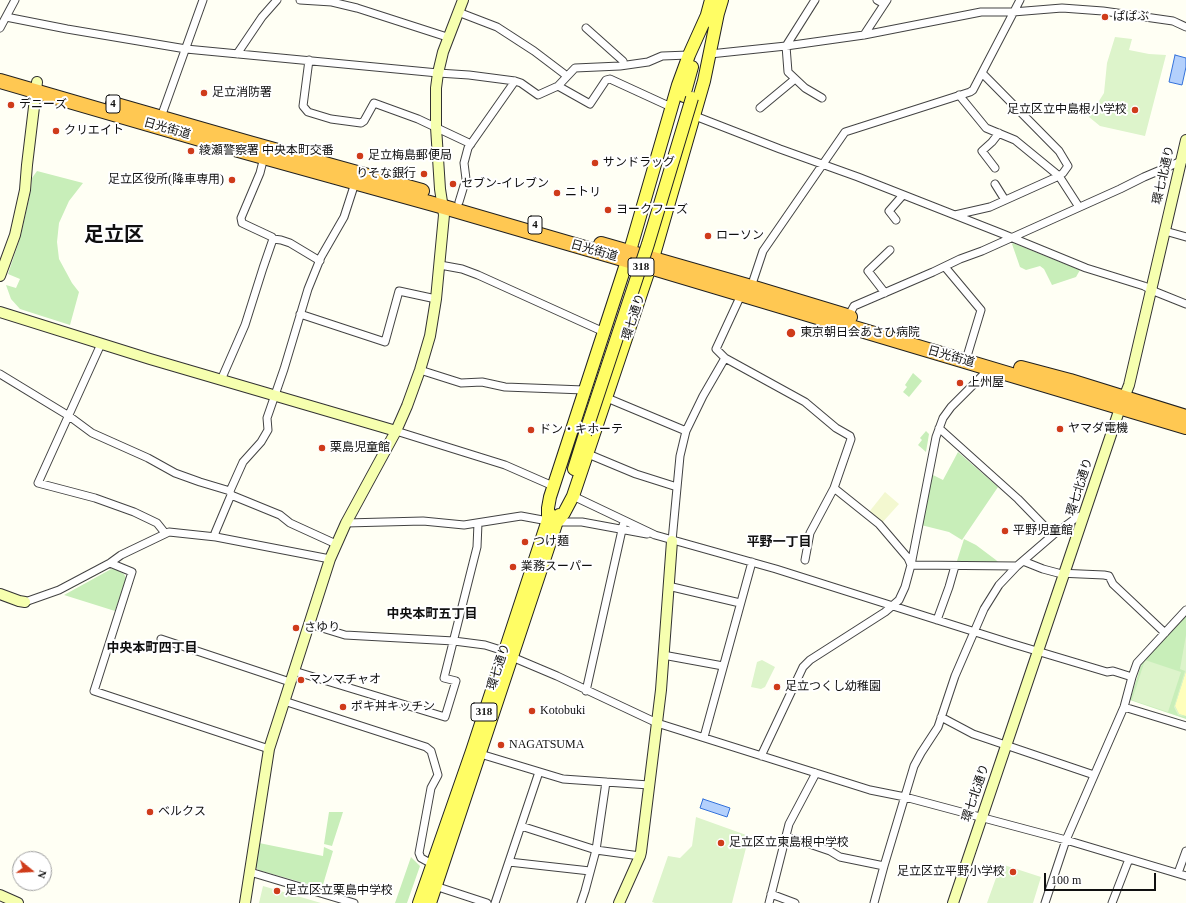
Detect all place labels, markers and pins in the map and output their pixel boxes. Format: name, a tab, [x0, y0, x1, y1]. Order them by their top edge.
place label: ぱぱぶ	[1113, 10, 1149, 24]
marker: ぱぱぶ	[1100, 12, 1110, 22]
place label: 足立消防署	[212, 86, 272, 100]
marker: 足立消防署	[199, 88, 209, 98]
place label: デニーズ	[19, 98, 67, 112]
marker: デニーズ	[6, 100, 16, 110]
place label: 足立区立中島根小学校	[1007, 103, 1127, 117]
marker: 足立区立中島根小学校	[1130, 105, 1140, 115]
place label: クリエイト	[64, 124, 124, 138]
marker: クリエイト	[51, 126, 61, 136]
place label: 綾瀬警察署 中央本町交番	[199, 144, 334, 158]
marker: 綾瀬警察署 中央本町交番	[186, 146, 196, 156]
place label: 足立梅島郵便局	[368, 149, 452, 163]
marker: 足立梅島郵便局	[355, 151, 365, 161]
place label: サンドラッグ	[603, 156, 675, 170]
marker: サンドラッグ	[590, 158, 600, 168]
place label: りそな銀行	[356, 167, 416, 181]
marker: りそな銀行	[419, 169, 429, 179]
place label: 足立区役所(降車専用)	[108, 173, 224, 187]
marker: 足立区役所(降車専用)	[227, 175, 237, 185]
place label: セブン-イレブン	[461, 177, 549, 191]
marker: セブン-イレブン	[448, 179, 458, 189]
place label: ニトリ	[565, 186, 601, 200]
marker: ニトリ	[552, 188, 562, 198]
place label: ヨークフーズ	[616, 203, 688, 217]
marker: ヨークフーズ	[603, 205, 613, 215]
place label: ローソン	[716, 229, 764, 243]
marker: ローソン	[703, 231, 713, 241]
place label: 東京朝日会あさひ病院	[800, 326, 920, 340]
marker: 東京朝日会あさひ病院	[785, 327, 797, 339]
place label: 上州屋	[968, 376, 1004, 390]
marker: 上州屋	[955, 378, 965, 388]
place label: ヤマダ電機	[1068, 422, 1128, 436]
place label: ドン・キホーテ	[539, 423, 623, 437]
marker: ヤマダ電機	[1055, 424, 1065, 434]
marker: ドン・キホーテ	[526, 425, 536, 435]
place label: 栗島児童館	[330, 441, 390, 455]
marker: 栗島児童館	[317, 443, 327, 453]
place label: 平野児童館	[1013, 524, 1073, 538]
marker: 平野児童館	[1000, 526, 1010, 536]
place label: つけ麺	[533, 535, 569, 549]
marker: つけ麺	[520, 537, 530, 547]
place label: 業務スーパー	[521, 560, 593, 574]
marker: 業務スーパー	[508, 562, 518, 572]
place label: さゆり	[304, 621, 340, 635]
marker: さゆり	[291, 623, 301, 633]
place label: マンマチャオ	[309, 673, 381, 687]
marker: マンマチャオ	[296, 675, 306, 685]
place label: 足立つくし幼稚園	[785, 680, 881, 694]
marker: 足立つくし幼稚園	[772, 682, 782, 692]
place label: ポキ丼キッチン	[351, 700, 435, 714]
marker: ポキ丼キッチン	[338, 702, 348, 712]
place label: Kotobuki	[540, 704, 585, 718]
marker: Kotobuki	[527, 706, 537, 716]
place label: NAGATSUMA	[509, 738, 584, 752]
marker: NAGATSUMA	[496, 740, 506, 750]
place label: ベルクス	[158, 805, 206, 819]
marker: ベルクス	[145, 807, 155, 817]
place label: 足立区立東島根中学校	[729, 836, 849, 850]
marker: 足立区立東島根中学校	[716, 838, 726, 848]
place label: 足立区立平野小学校	[897, 865, 1005, 879]
marker: 足立区立平野小学校	[1008, 867, 1018, 877]
place label: 足立区立栗島中学校	[285, 884, 393, 898]
marker: 足立区立栗島中学校	[272, 886, 282, 896]

